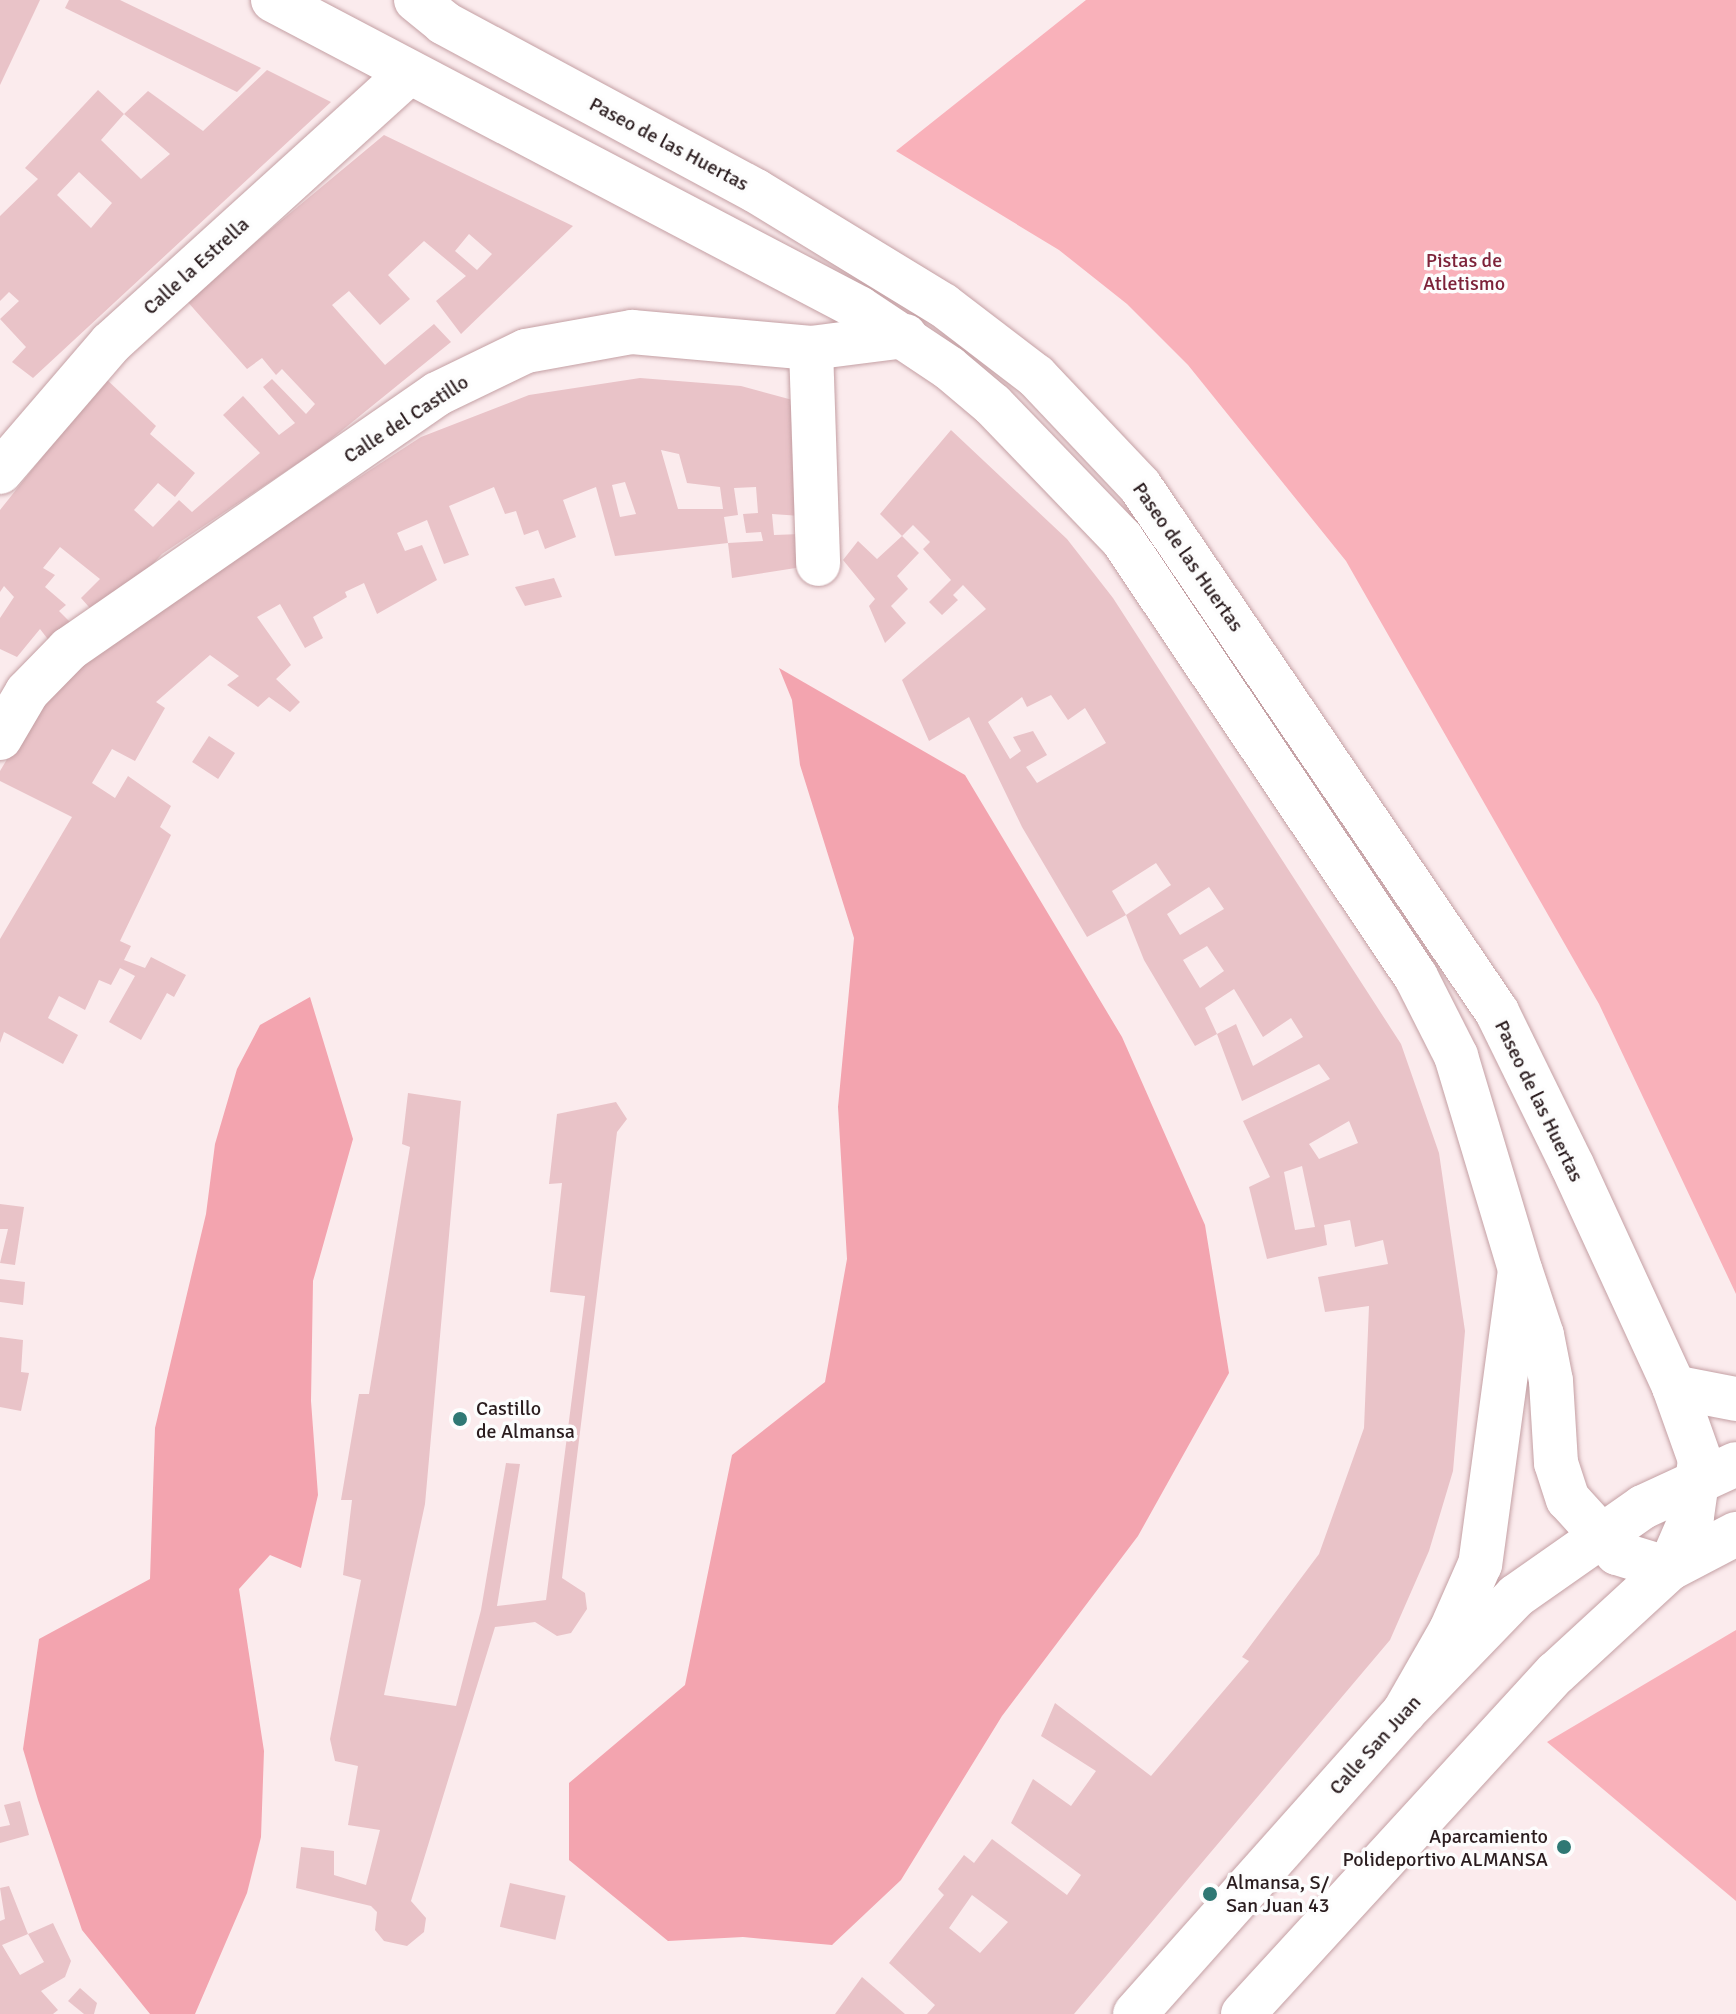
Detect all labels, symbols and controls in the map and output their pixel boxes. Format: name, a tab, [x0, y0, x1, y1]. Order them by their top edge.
street label: Paseo de las Huertas	[585, 92, 753, 196]
street label: Calle la Estrella	[138, 212, 254, 320]
park label: Pistas de Atletismo	[1423, 248, 1505, 295]
street label: Calle del Castillo	[339, 370, 473, 468]
street label: Paseo de las Huertas	[1127, 478, 1249, 636]
street label: Paseo de las Huertas	[1489, 1016, 1589, 1186]
place label: Castillo de Almansa	[476, 1396, 575, 1443]
marker: Castillo de Almansa	[451, 1410, 469, 1428]
street label: Calle San Juan	[1324, 1690, 1426, 1800]
place label: Aparcamiento Polideportivo ALMANSA	[1342, 1824, 1548, 1871]
marker: Aparcamiento Polideportivo ALMANSA	[1555, 1838, 1573, 1856]
place label: Almansa, S/ San Juan 43	[1226, 1870, 1330, 1917]
marker: Almansa, S/ San Juan 43	[1201, 1885, 1219, 1903]

